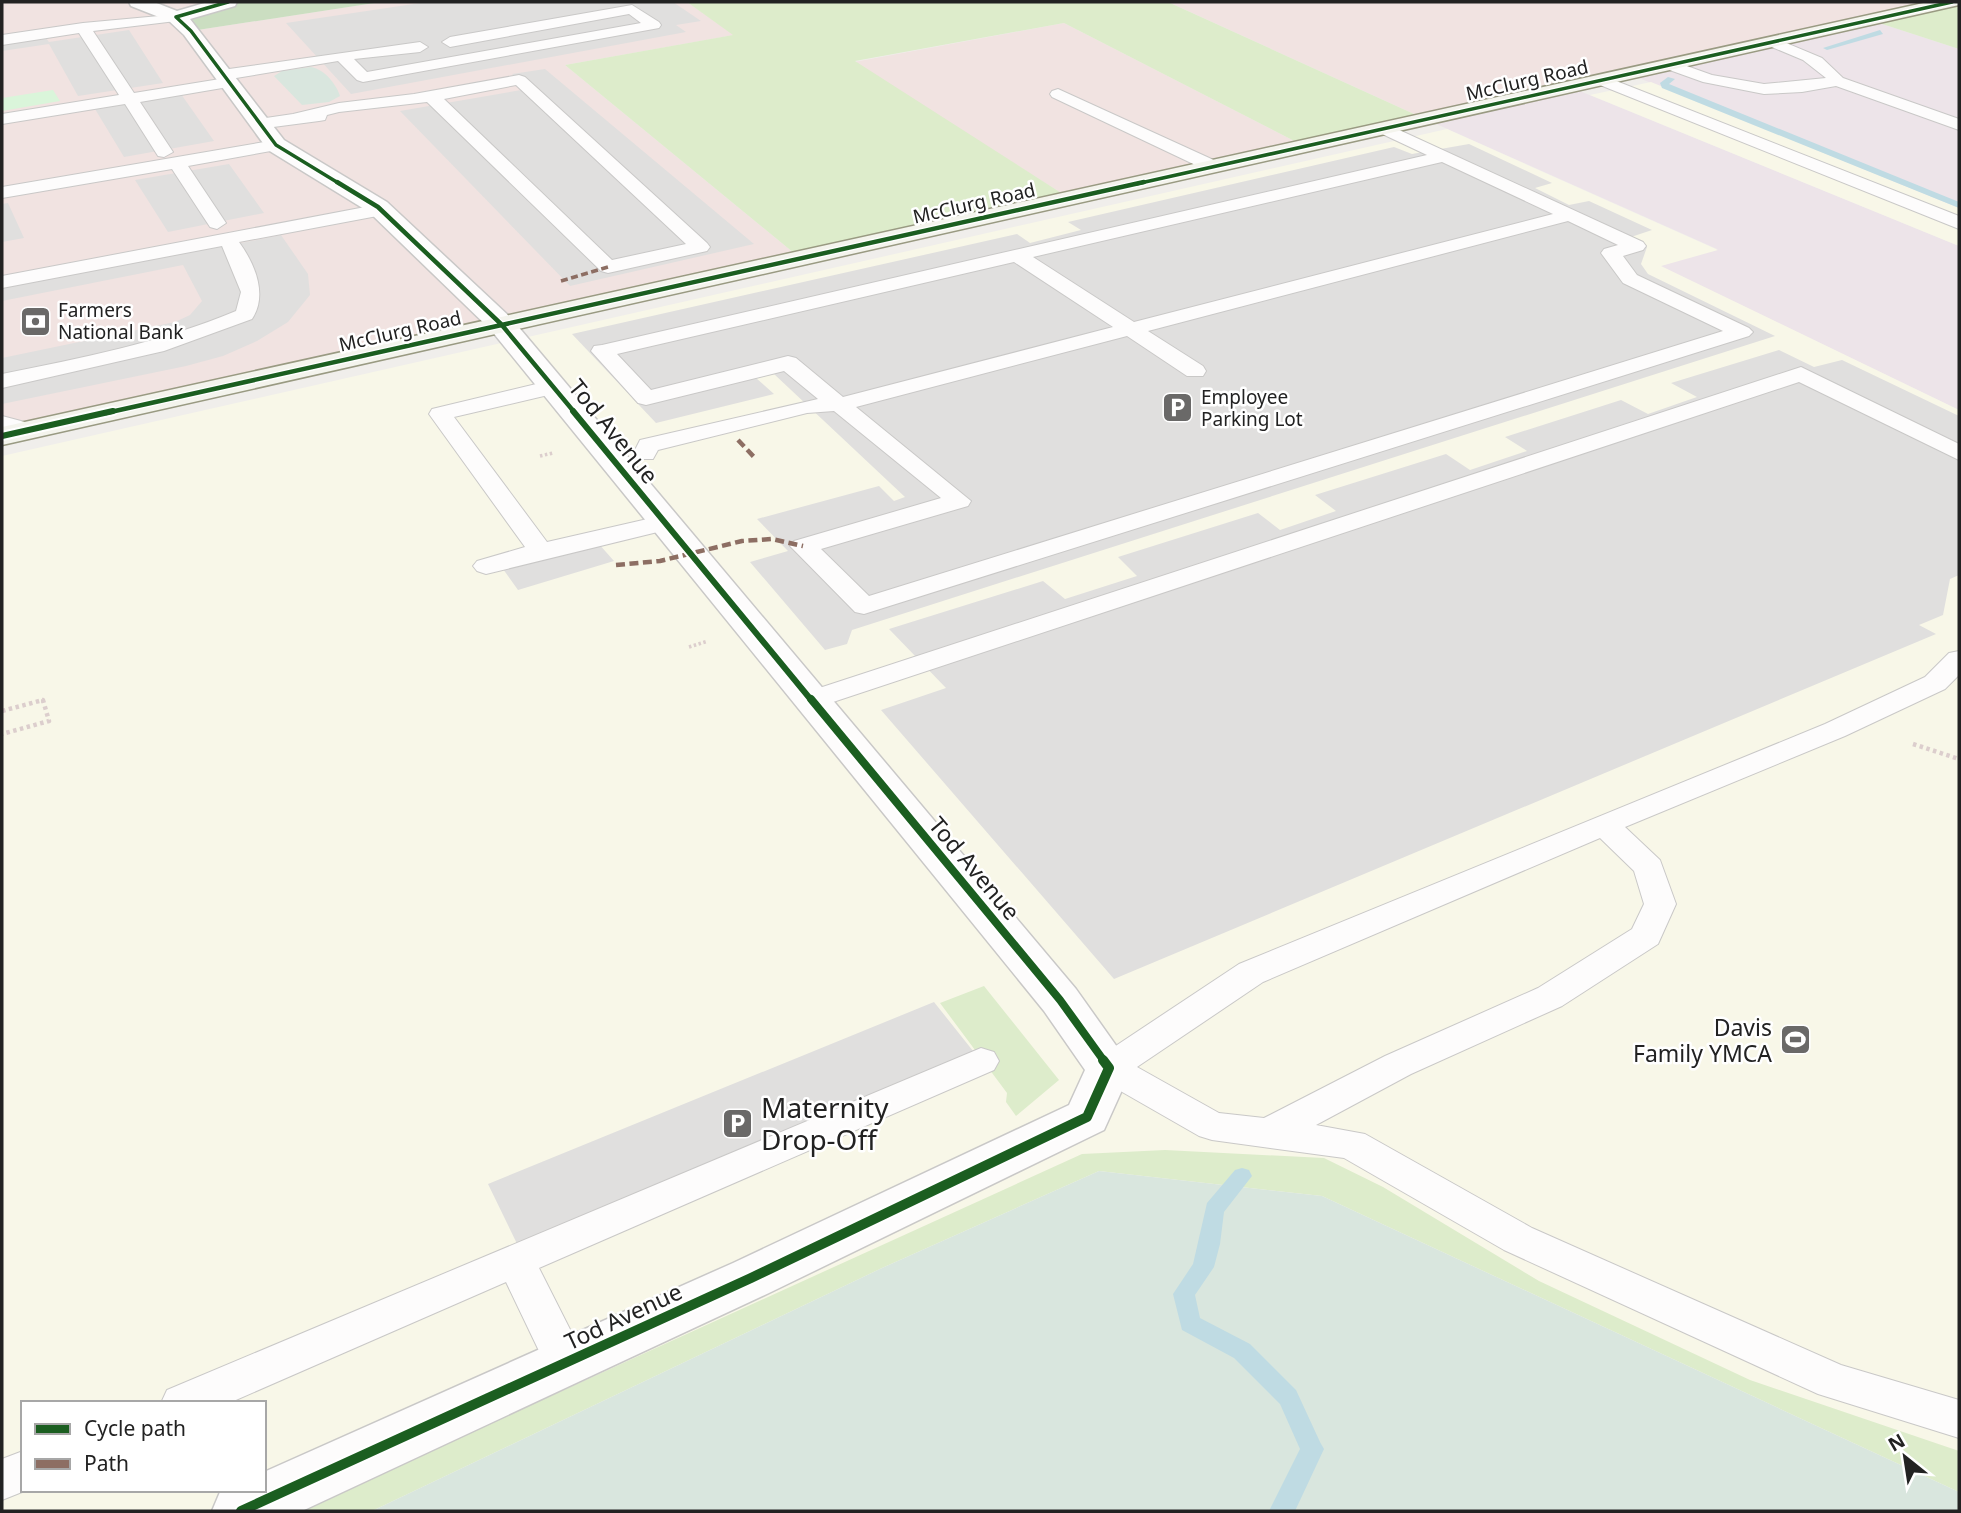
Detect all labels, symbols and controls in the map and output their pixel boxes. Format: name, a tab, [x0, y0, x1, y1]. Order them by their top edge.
street label: McClurg Road	[1463, 53, 1591, 107]
street label: McClurg Road	[910, 176, 1038, 230]
place label: Farmers National Bank	[58, 297, 184, 345]
bank icon: Farmers National Bank	[18, 304, 52, 338]
street label: McClurg Road	[336, 304, 464, 358]
street label: Tod Avenue	[562, 372, 666, 490]
place label: Employee Parking Lot	[1201, 384, 1303, 432]
parking icon: Employee Parking Lot	[1161, 391, 1195, 425]
street label: Tod Avenue	[922, 809, 1028, 927]
place label: Davis Family YMCA	[1633, 1011, 1772, 1069]
sports icon: Davis Family YMCA	[1778, 1023, 1812, 1057]
place label: Maternity Drop-Off	[761, 1088, 889, 1158]
parking icon: Maternity Drop-Off	[721, 1106, 755, 1140]
street label: Tod Avenue	[559, 1275, 687, 1357]
legend	[21, 1401, 266, 1492]
text: Cycle path	[84, 1414, 186, 1442]
north arrow	[1870, 1422, 1940, 1492]
text: N	[1883, 1427, 1910, 1457]
text: Path	[84, 1449, 129, 1477]

